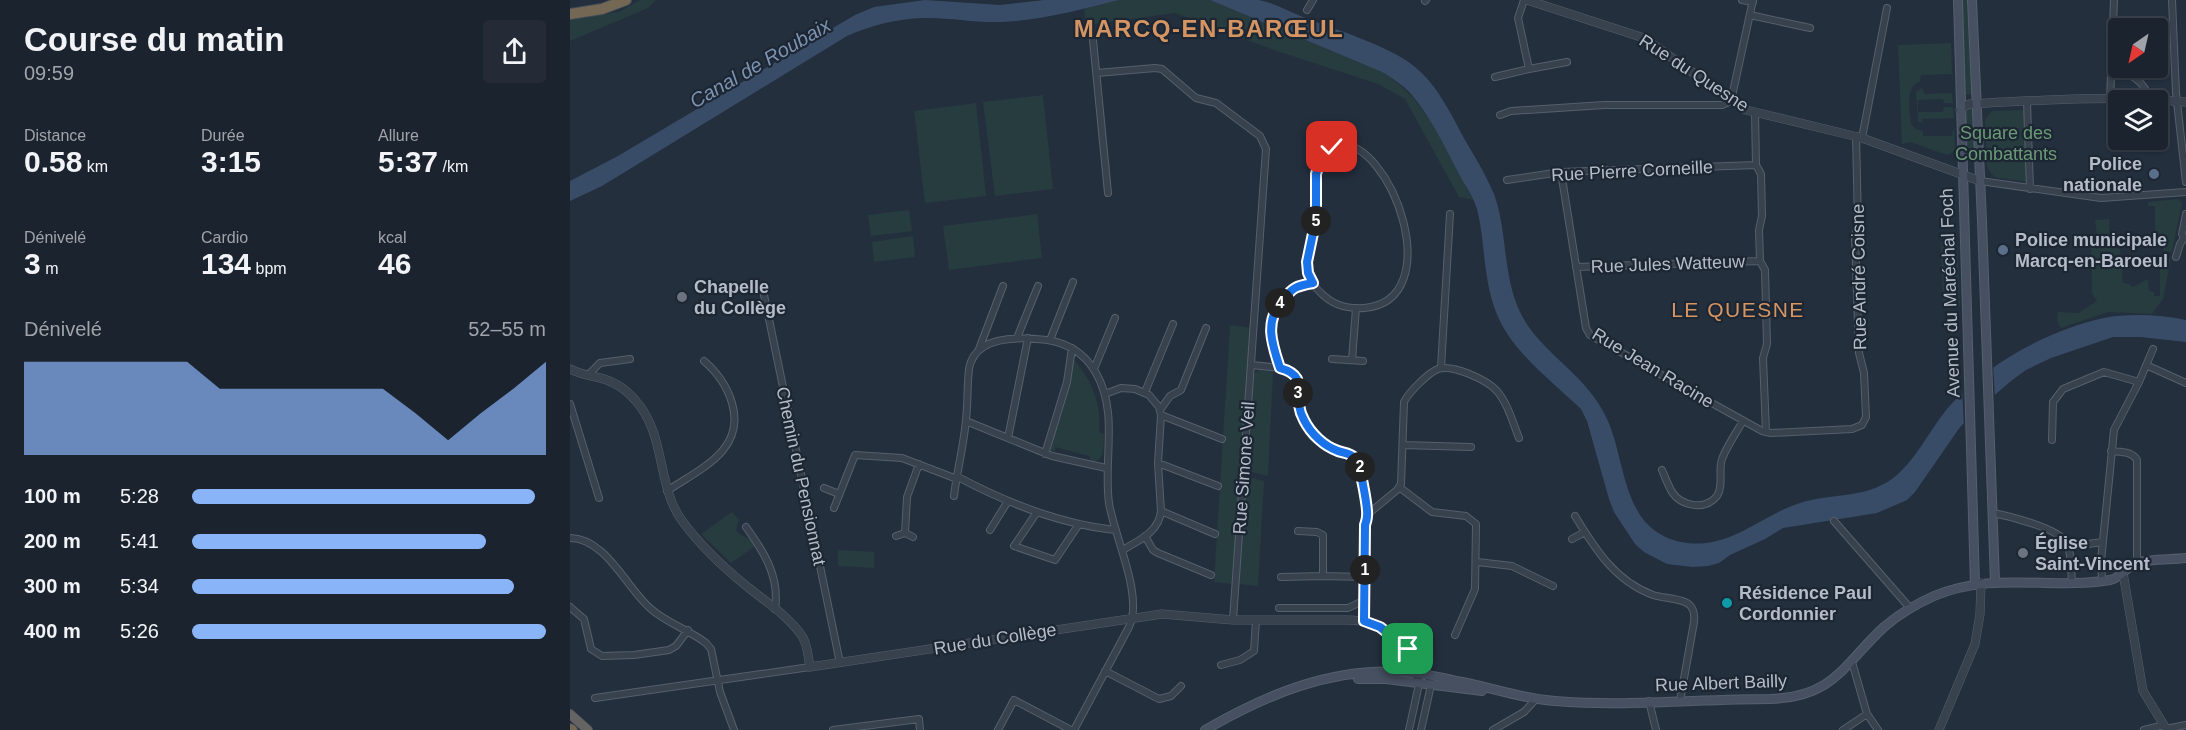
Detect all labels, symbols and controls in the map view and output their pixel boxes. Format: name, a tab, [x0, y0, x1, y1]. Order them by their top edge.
water label: Canal de Roubaix	[686, 13, 835, 112]
district label: MARCQ-EN-BARŒUL	[1074, 15, 1344, 42]
north arrow	[2108, 18, 2168, 78]
map controls	[2108, 18, 2168, 150]
button: share	[483, 20, 546, 83]
text: Course du matin	[24, 21, 284, 58]
street label: Rue du Quesne	[1636, 30, 1752, 116]
text: 09:59	[24, 62, 74, 84]
button: layers	[2108, 90, 2168, 150]
pin	[1306, 121, 1357, 172]
park label: Square des Combattants	[1955, 123, 2057, 164]
text: Distance	[24, 127, 86, 144]
text: Durée	[201, 127, 245, 144]
text: Allure	[378, 127, 419, 144]
icon: check	[1315, 130, 1348, 163]
text: 0.58	[24, 145, 82, 178]
text: 3:15	[201, 145, 261, 178]
text: 5:37	[378, 145, 438, 178]
place label: Police nationale	[2063, 154, 2142, 195]
street label: Rue Pierre Corneille	[1551, 157, 1713, 185]
text: km	[82, 158, 108, 175]
text: /km	[438, 158, 468, 175]
marker: Police nationale	[2147, 167, 2161, 181]
street label: Avenue du Maréchal Foch	[1936, 188, 1964, 398]
street label: Rue André Coisne	[1848, 204, 1870, 350]
pin: 5	[1301, 206, 1331, 236]
text: 5	[1312, 212, 1320, 229]
text: Dénivelé	[24, 229, 86, 246]
text: Cardio	[201, 229, 248, 246]
text: kcal	[378, 229, 406, 246]
place label: Police municipale Marcq-en-Baroeul	[2015, 230, 2168, 271]
marker: Police municipale Marcq-en-Baroeul	[1996, 243, 2010, 257]
text: 3	[24, 247, 41, 280]
text: 134	[201, 247, 251, 280]
text: 46	[378, 247, 411, 280]
street label: Rue Jules Watteuw	[1590, 251, 1746, 277]
text: m	[41, 260, 58, 277]
text: bpm	[251, 260, 287, 277]
place label: Chapelle du Collège	[694, 277, 786, 318]
pin: 4	[1265, 288, 1295, 318]
marker: Chapelle du Collège	[675, 290, 689, 304]
text: 4	[1276, 294, 1284, 311]
district label: LE QUESNE	[1671, 298, 1805, 321]
text: Dénivelé	[24, 318, 102, 340]
text: 52–55 m	[468, 318, 546, 340]
street label: Rue Jean Racine	[1589, 324, 1717, 412]
pin: 3	[1283, 378, 1313, 408]
text: 3	[1294, 384, 1302, 401]
street label: Chemin du Pensionnat	[772, 385, 830, 567]
street label: Rue Simone Veil	[1229, 401, 1259, 535]
pin: 2	[1345, 452, 1375, 482]
text: 2	[1356, 458, 1364, 475]
text: 100 m	[24, 485, 81, 507]
text: 5:28	[120, 485, 159, 507]
text: 200 m	[24, 530, 81, 552]
text: 5:41	[120, 530, 159, 552]
place label: Église Saint-Vincent	[2035, 532, 2150, 574]
marker: Église Saint-Vincent	[2016, 546, 2030, 560]
pin: 1	[1350, 555, 1380, 585]
text: 1	[1361, 561, 1369, 578]
text: 300 m	[24, 575, 81, 597]
text: 5:34	[120, 575, 159, 597]
place label: Résidence Paul Cordonnier	[1739, 583, 1872, 624]
marker: Résidence Paul Cordonnier	[1720, 596, 1734, 610]
street label: Rue du Collège	[932, 619, 1058, 659]
text: 400 m	[24, 620, 81, 642]
text: 5:26	[120, 620, 159, 642]
pin	[1382, 623, 1433, 674]
icon: arrive	[1391, 632, 1424, 665]
street label: Rue Albert Bailly	[1655, 671, 1787, 695]

